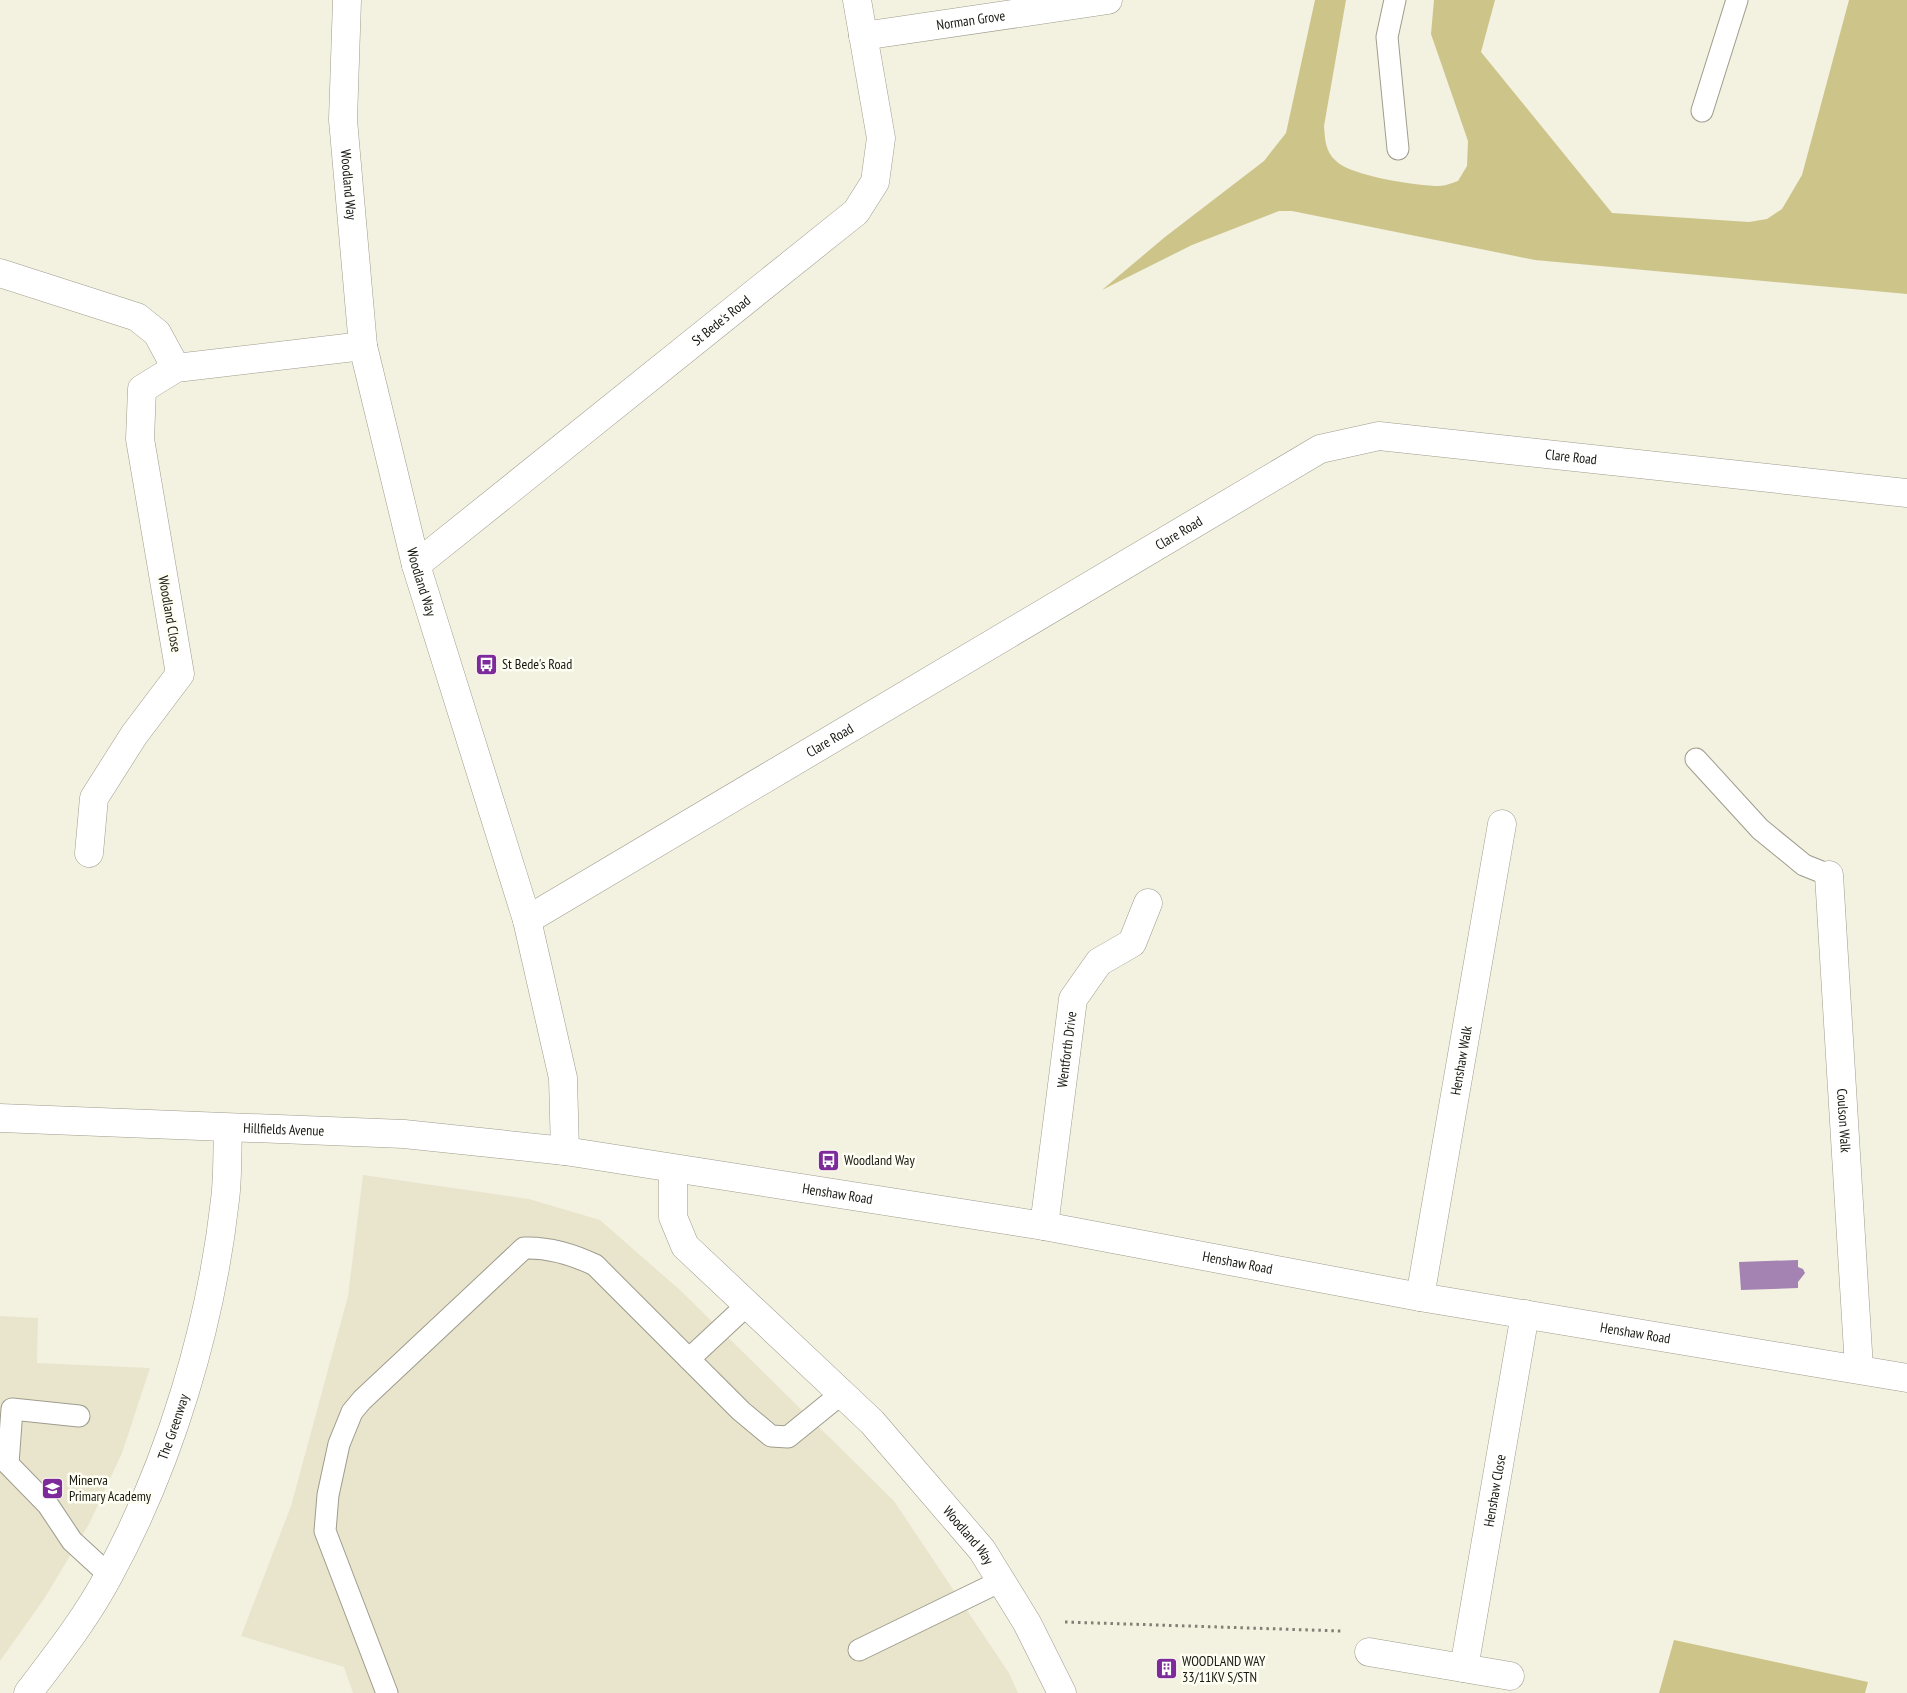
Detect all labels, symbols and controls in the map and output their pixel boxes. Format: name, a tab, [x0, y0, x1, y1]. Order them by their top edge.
street label: Norman Grove	[935, 6, 1007, 34]
street label: Woodland Way	[337, 149, 361, 221]
street label: St Bede's Road	[688, 291, 754, 349]
street label: Clare Road	[1544, 445, 1598, 468]
street label: Clare Road	[1152, 512, 1206, 554]
street label: Woodland Way	[403, 546, 441, 619]
street label: Woodland Close	[154, 574, 186, 654]
bus stop icon: St Bede's Road	[474, 652, 498, 676]
place label: St Bede's Road	[502, 655, 572, 673]
street label: Clare Road	[803, 719, 857, 761]
street label: Wentforth Drive	[1053, 1010, 1080, 1089]
street label: Henshaw Walk	[1446, 1024, 1476, 1097]
street label: Coulson Walk	[1833, 1088, 1855, 1154]
street label: Hillfields Avenue	[243, 1119, 325, 1140]
bus stop icon: Woodland Way	[816, 1148, 840, 1172]
place label: Woodland Way	[844, 1151, 915, 1169]
street label: Henshaw Road	[801, 1179, 874, 1208]
street label: Henshaw Road	[1201, 1247, 1274, 1278]
street label: Henshaw Road	[1599, 1318, 1672, 1348]
street label: The Greenway	[153, 1391, 193, 1462]
street label: Henshaw Close	[1479, 1453, 1510, 1528]
place label: Minerva Primary Academy	[69, 1471, 152, 1505]
school or university icon: Minerva Primary Academy	[41, 1476, 65, 1500]
street label: Woodland Way	[939, 1502, 998, 1568]
place label: WOODLAND WAY 33/11KV S/STN	[1182, 1652, 1266, 1686]
building icon: WOODLAND WAY 33/11KV S/STN	[1154, 1657, 1178, 1681]

